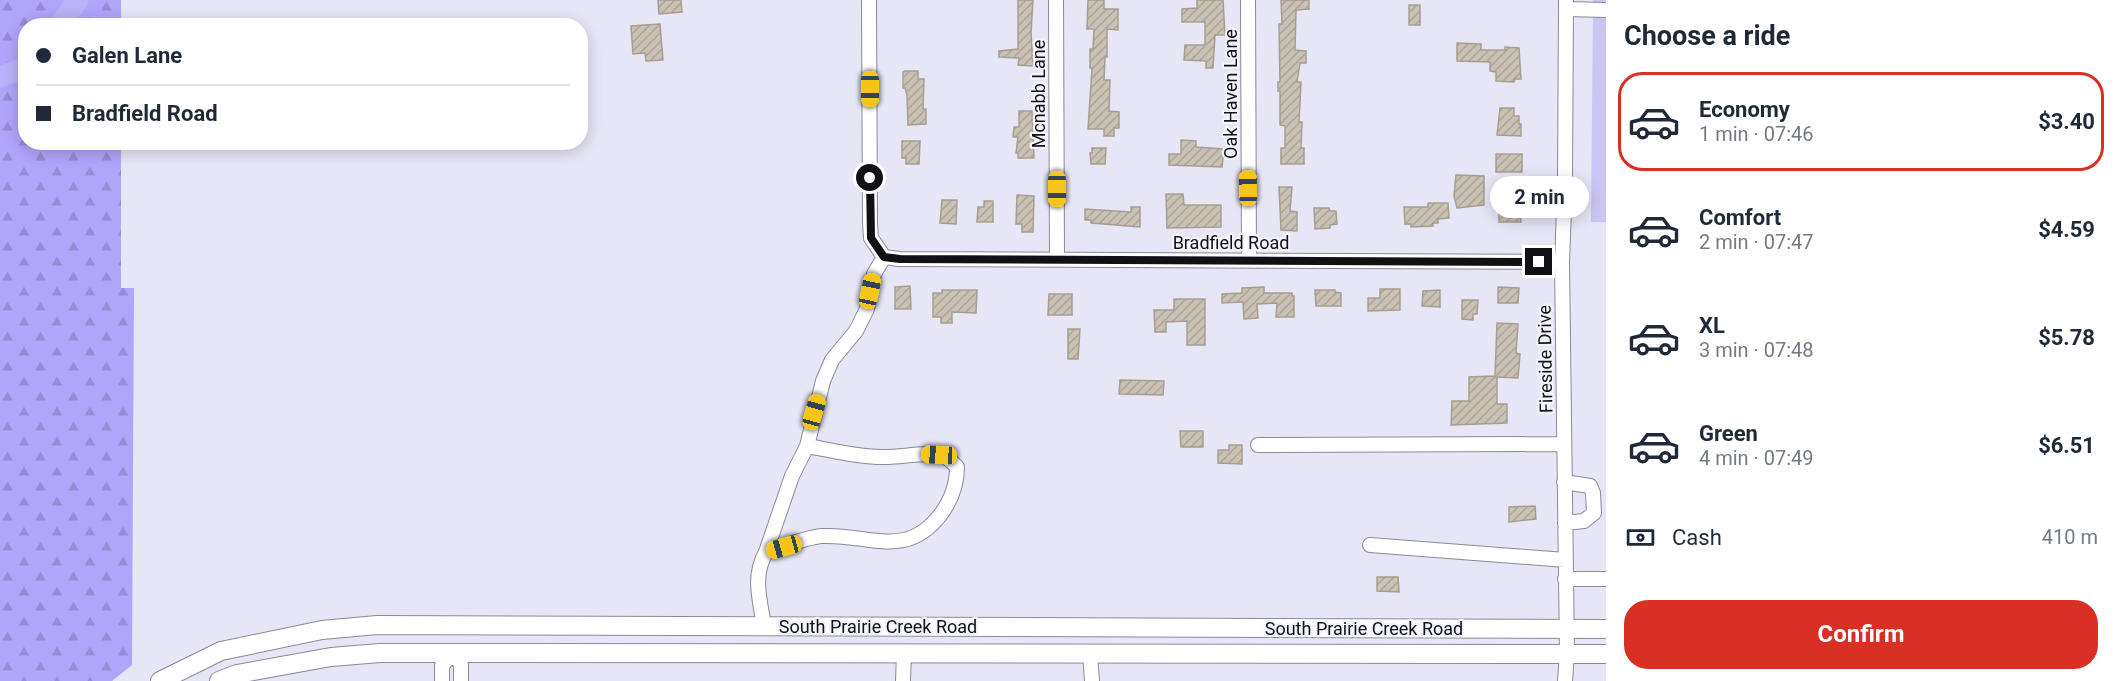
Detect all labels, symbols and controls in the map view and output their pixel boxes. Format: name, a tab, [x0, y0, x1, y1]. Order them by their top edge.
text: Choose a ride	[1624, 20, 1790, 52]
street label: Oak Haven Lane	[1220, 29, 1241, 159]
street label: Mcnabb Lane	[1028, 40, 1049, 148]
text: Galen Lane	[72, 43, 182, 68]
car	[861, 71, 879, 107]
icon: car	[1627, 95, 1681, 149]
text: Economy	[1699, 97, 1790, 122]
text: Bradfield Road	[72, 101, 218, 126]
text: $3.40	[2038, 109, 2095, 134]
text: 1 min · 07:46	[1699, 122, 1814, 146]
route start	[856, 164, 883, 191]
car	[1239, 170, 1257, 206]
car	[1048, 171, 1066, 207]
callout: 2 min	[1490, 175, 1588, 217]
text: 2 min	[1514, 185, 1565, 209]
icon: car	[1627, 203, 1681, 257]
text: Comfort	[1699, 205, 1781, 230]
text: $4.59	[2038, 217, 2095, 242]
text: 2 min · 07:47	[1699, 230, 1814, 254]
street label: Bradfield Road	[1173, 232, 1289, 253]
route end	[1525, 248, 1552, 275]
car	[857, 272, 883, 310]
street label: Fireside Drive	[1534, 305, 1556, 413]
icon: car	[1627, 311, 1681, 365]
text: XL	[1699, 313, 1725, 338]
text: $5.78	[2038, 325, 2095, 350]
text: 3 min · 07:48	[1699, 338, 1814, 362]
car	[800, 392, 828, 432]
icon: car	[1627, 419, 1681, 473]
text: Green	[1699, 421, 1758, 446]
text: $6.51	[2038, 433, 2095, 458]
car	[921, 445, 957, 465]
text: 4 min · 07:49	[1699, 446, 1814, 470]
icon: cash	[1624, 521, 1657, 554]
text: Cash	[1672, 525, 1722, 550]
text: 410 m	[2042, 525, 2098, 549]
car	[764, 533, 804, 561]
button: Confirm	[1624, 600, 2098, 669]
street label: South Prairie Creek Road	[779, 616, 977, 637]
street label: South Prairie Creek Road	[1265, 618, 1463, 639]

